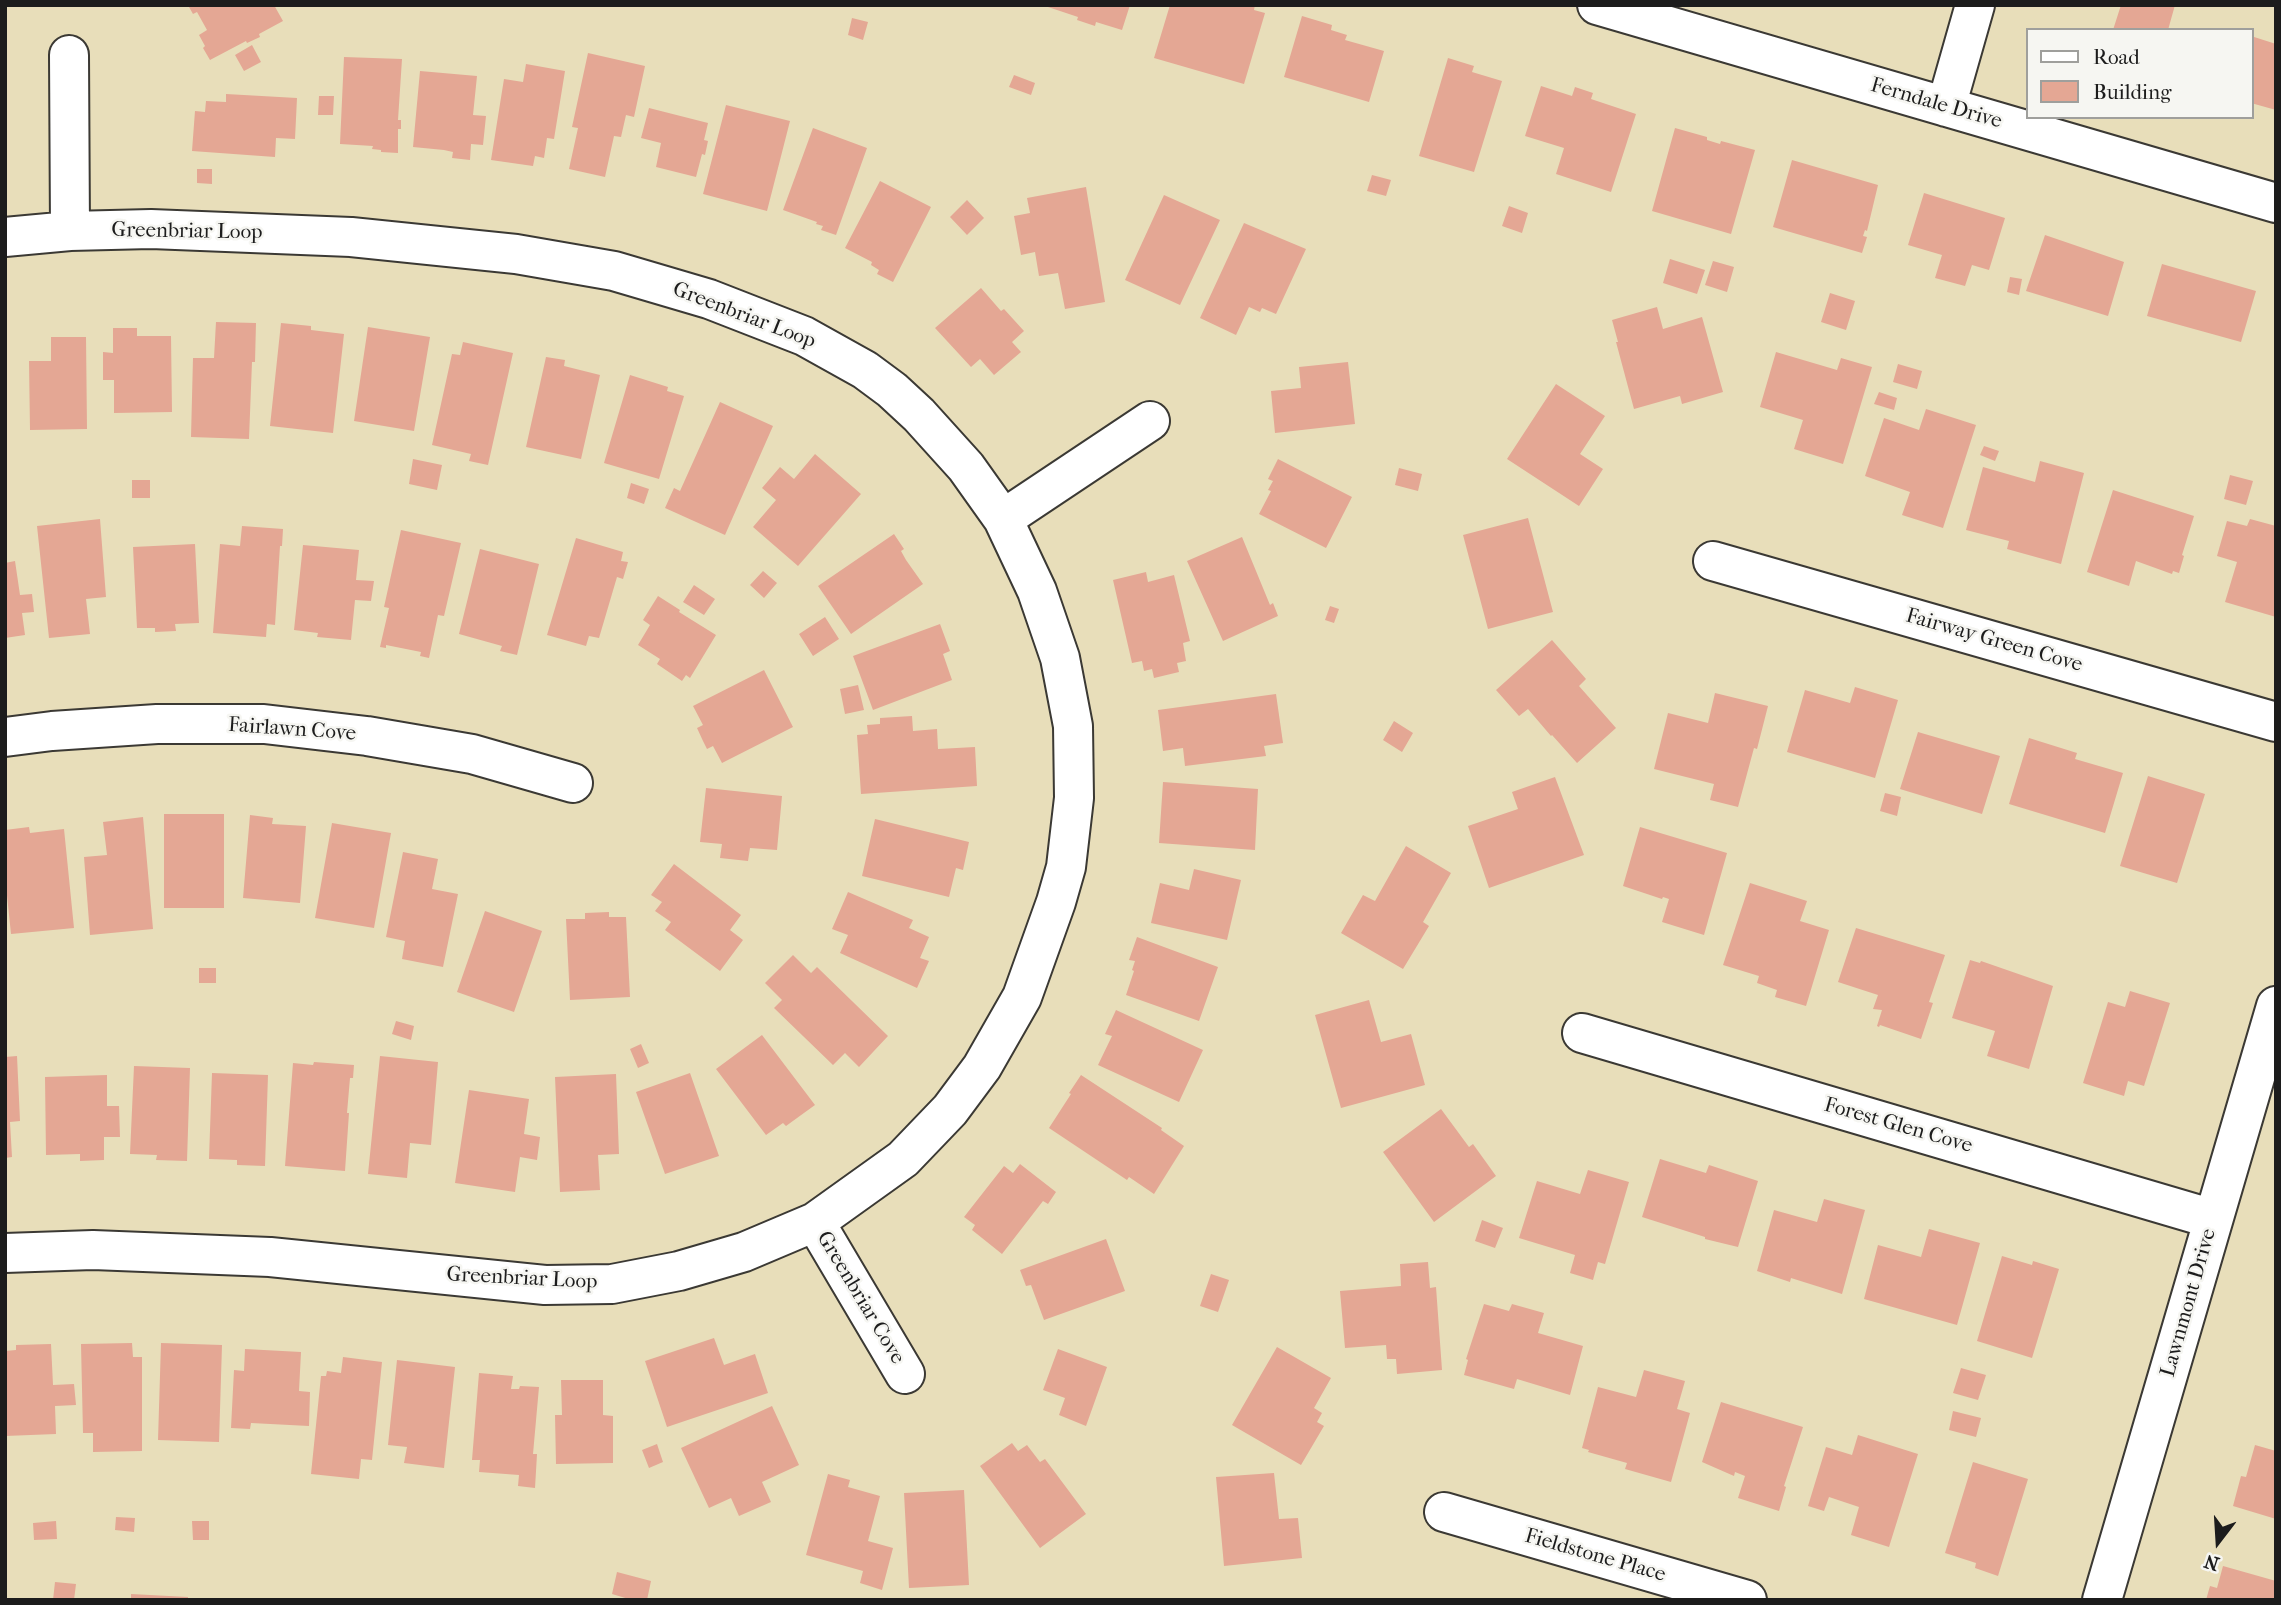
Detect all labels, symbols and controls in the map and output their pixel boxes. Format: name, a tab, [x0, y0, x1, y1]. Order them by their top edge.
legend	[2025, 28, 2253, 119]
text: Road	[2093, 45, 2140, 69]
street label: Ferndale Drive	[1867, 73, 2005, 135]
text: Building	[2093, 80, 2171, 104]
street label: Greenbriar Loop	[111, 218, 263, 246]
street label: Greenbriar Loop	[669, 277, 819, 355]
street label: Fairway Green Cove	[1903, 604, 2085, 678]
street label: Fairlawn Cove	[227, 713, 357, 747]
street label: Forest Glen Cove	[1821, 1093, 1975, 1159]
street label: Lawnmont Drive	[2156, 1226, 2222, 1380]
street label: Greenbriar Cove	[810, 1227, 910, 1369]
street label: Greenbriar Loop	[446, 1262, 598, 1296]
north arrow	[2183, 1507, 2253, 1577]
street label: Fieldstone Place	[1522, 1524, 1668, 1588]
text: N	[2202, 1549, 2222, 1575]

